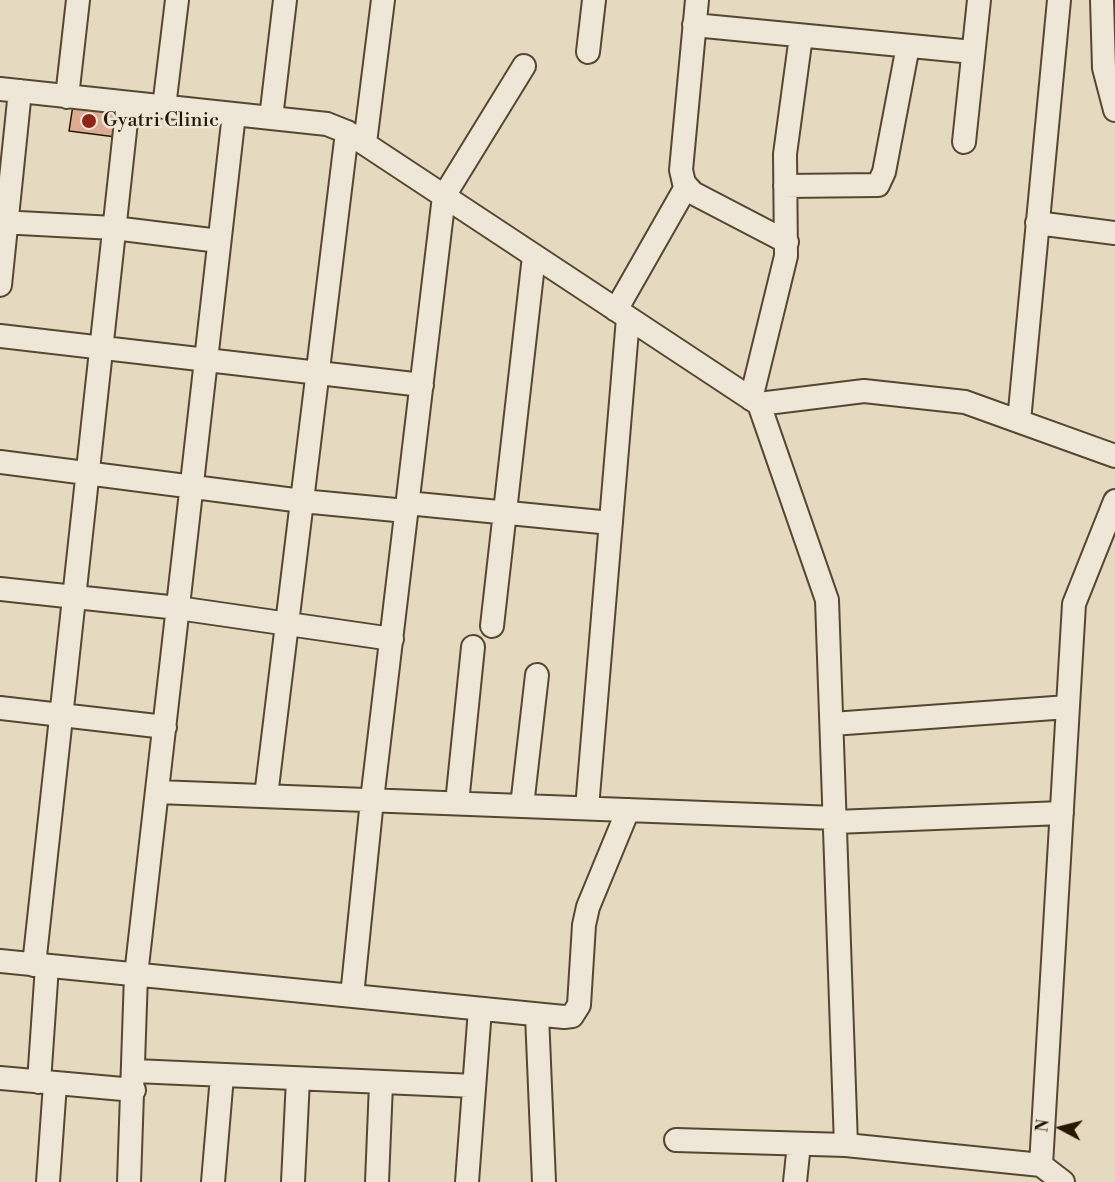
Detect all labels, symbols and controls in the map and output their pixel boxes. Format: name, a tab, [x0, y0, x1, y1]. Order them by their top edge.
place label: Gyatri Clinic	[103, 109, 219, 133]
marker: Gyatri Clinic	[80, 112, 98, 130]
north arrow	[1031, 1098, 1091, 1158]
text: N	[1032, 1118, 1054, 1133]

